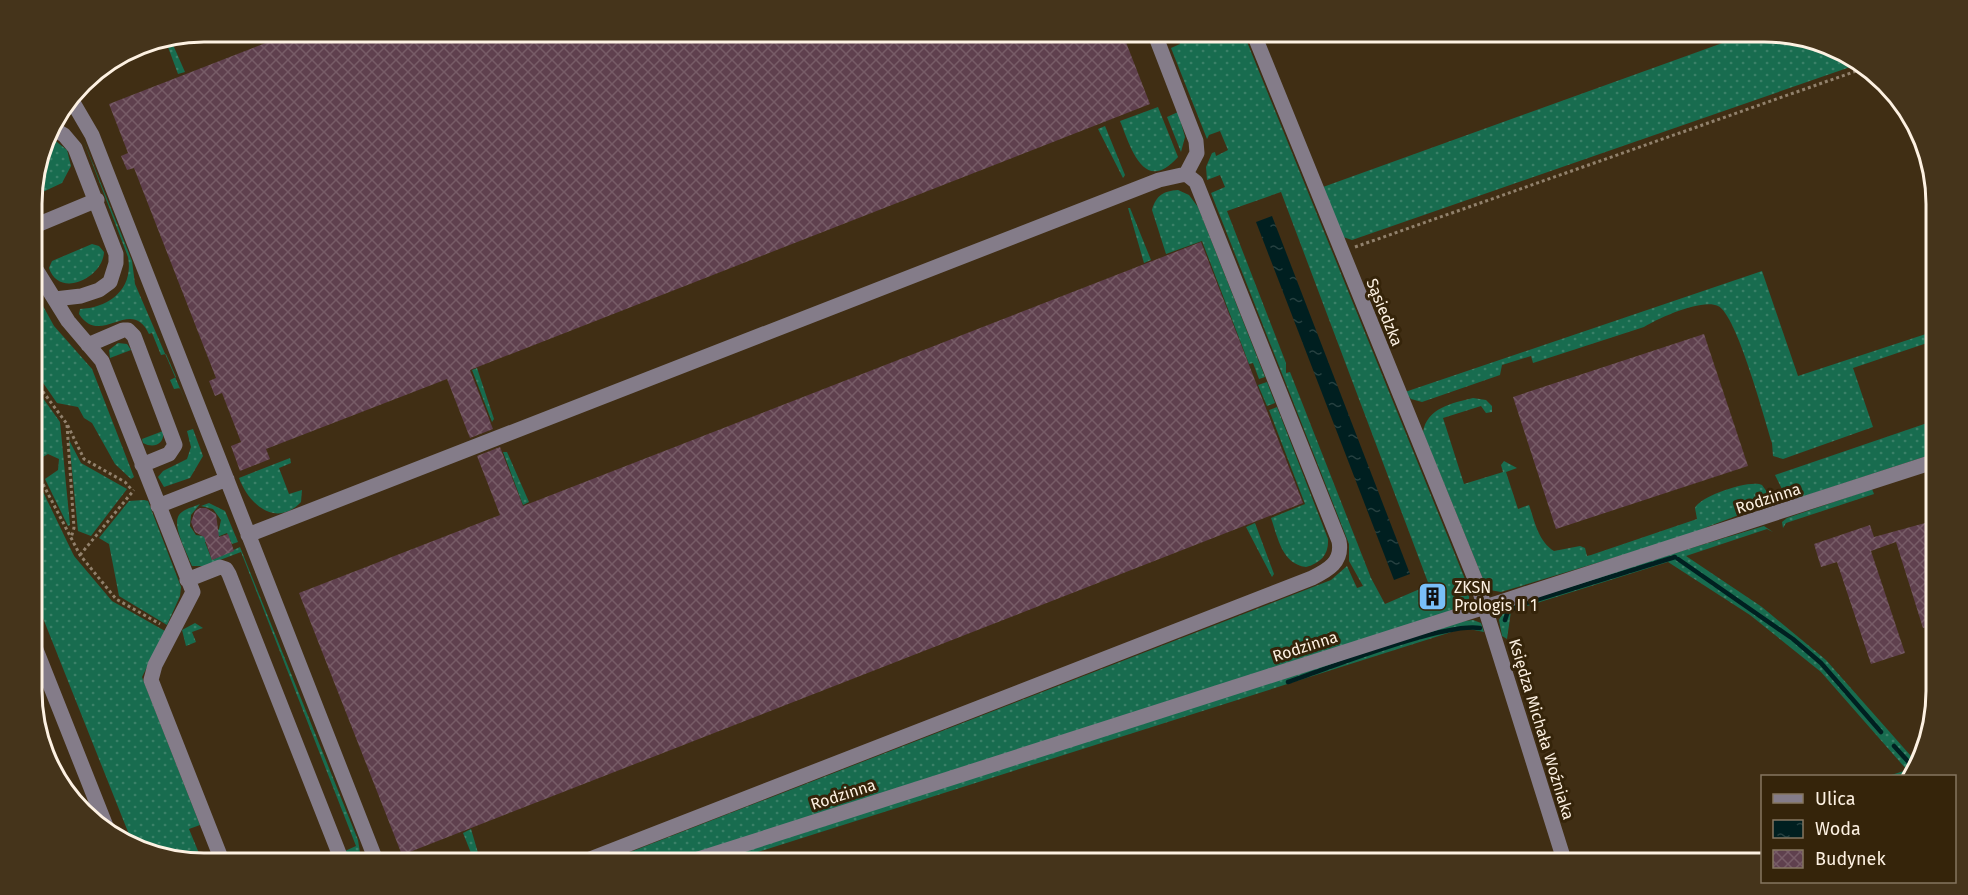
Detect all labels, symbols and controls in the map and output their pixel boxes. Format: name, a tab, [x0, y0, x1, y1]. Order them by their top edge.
street label: Sąsiedzka	[1361, 276, 1407, 349]
street label: Rodzinna	[1733, 479, 1803, 518]
place label: ZKSN Prologis II 1	[1454, 578, 1537, 615]
building icon: ZKSN Prologis II 1	[1417, 580, 1449, 612]
street label: Rodzinna	[1270, 627, 1340, 666]
street label: Księdza Michała Woźniaka	[1505, 636, 1578, 822]
street label: Rodzinna	[808, 775, 878, 814]
legend	[1761, 775, 1956, 883]
text: Ulica	[1815, 788, 1855, 810]
text: Woda	[1815, 818, 1861, 840]
text: Budynek	[1815, 848, 1886, 870]

